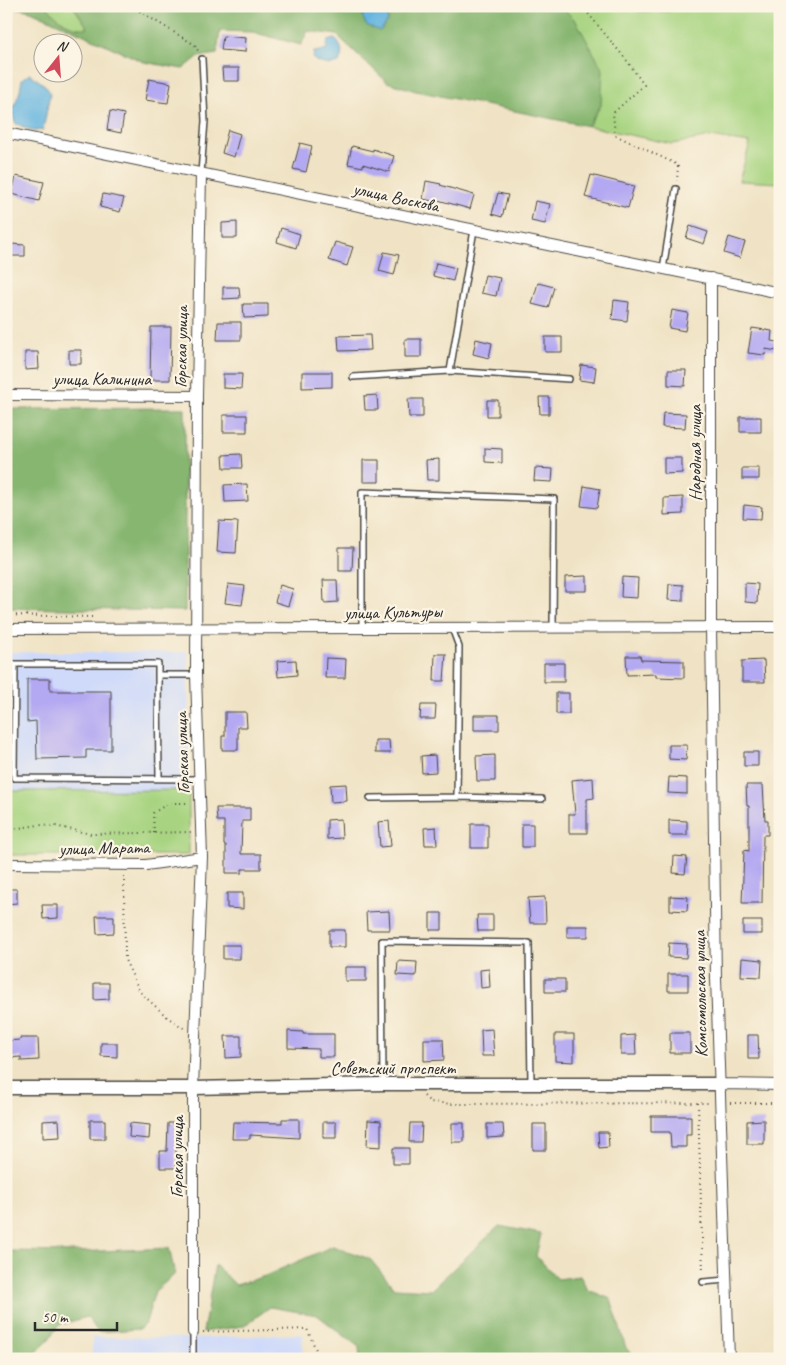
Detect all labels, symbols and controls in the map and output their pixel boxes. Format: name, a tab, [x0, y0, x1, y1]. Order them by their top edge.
north arrow	[32, 32, 82, 82]
text: N	[55, 37, 71, 56]
street label: улица Воскова	[350, 177, 442, 217]
street label: Горская улица	[169, 304, 193, 388]
street label: улица Калинина	[52, 368, 152, 390]
street label: Народная улица	[684, 404, 706, 501]
street label: улица Культуры	[343, 600, 444, 624]
street label: Горская улица	[170, 710, 194, 794]
street label: улица Марата	[58, 836, 151, 860]
street label: Комсомольская улица	[688, 929, 712, 1058]
street label: Советский проспект	[331, 1057, 456, 1079]
street label: Горская улица	[166, 1114, 188, 1198]
scale bar	[35, 1300, 118, 1332]
text: 50 m	[42, 1308, 69, 1327]

